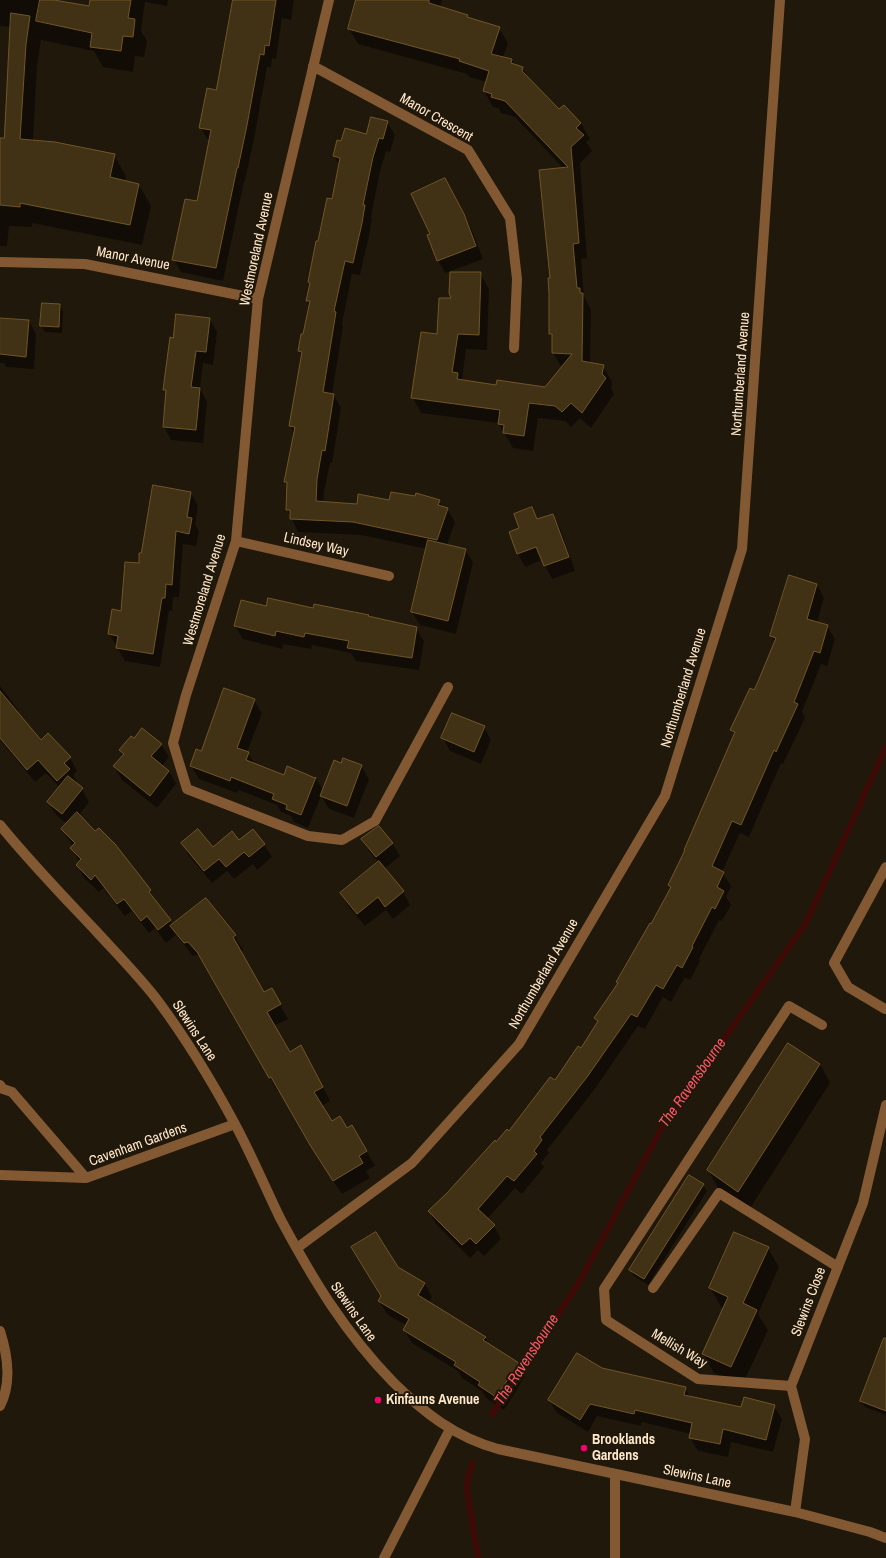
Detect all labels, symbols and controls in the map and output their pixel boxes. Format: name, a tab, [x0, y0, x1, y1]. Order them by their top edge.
street label: Manor Crescent	[396, 90, 476, 146]
street label: Westmoreland Avenue	[237, 191, 277, 307]
street label: Manor Avenue	[95, 244, 171, 274]
street label: Northumberland Avenue	[728, 311, 754, 437]
street label: Lindsey Way	[282, 529, 350, 561]
street label: Westmoreland Avenue	[180, 532, 230, 648]
street label: Northumberland Avenue	[658, 626, 710, 750]
street label: Northumberland Avenue	[506, 916, 582, 1032]
street label: Slewins Lane	[168, 998, 220, 1064]
water label: The Ravensbourne	[656, 1035, 730, 1131]
street label: Cavenham Gardens	[87, 1120, 189, 1170]
street label: Slewins Close	[788, 1265, 830, 1339]
street label: Slewins Lane	[326, 1279, 380, 1345]
water label: The Ravensbourne	[491, 1311, 563, 1409]
street label: Mellish Way	[648, 1326, 710, 1372]
place label: Kinfauns Avenue	[386, 1392, 479, 1408]
marker: Kinfauns Avenue	[373, 1395, 383, 1405]
place label: Brooklands Gardens	[592, 1432, 655, 1464]
marker: Brooklands Gardens	[579, 1443, 589, 1453]
street label: Slewins Lane	[662, 1462, 732, 1492]

